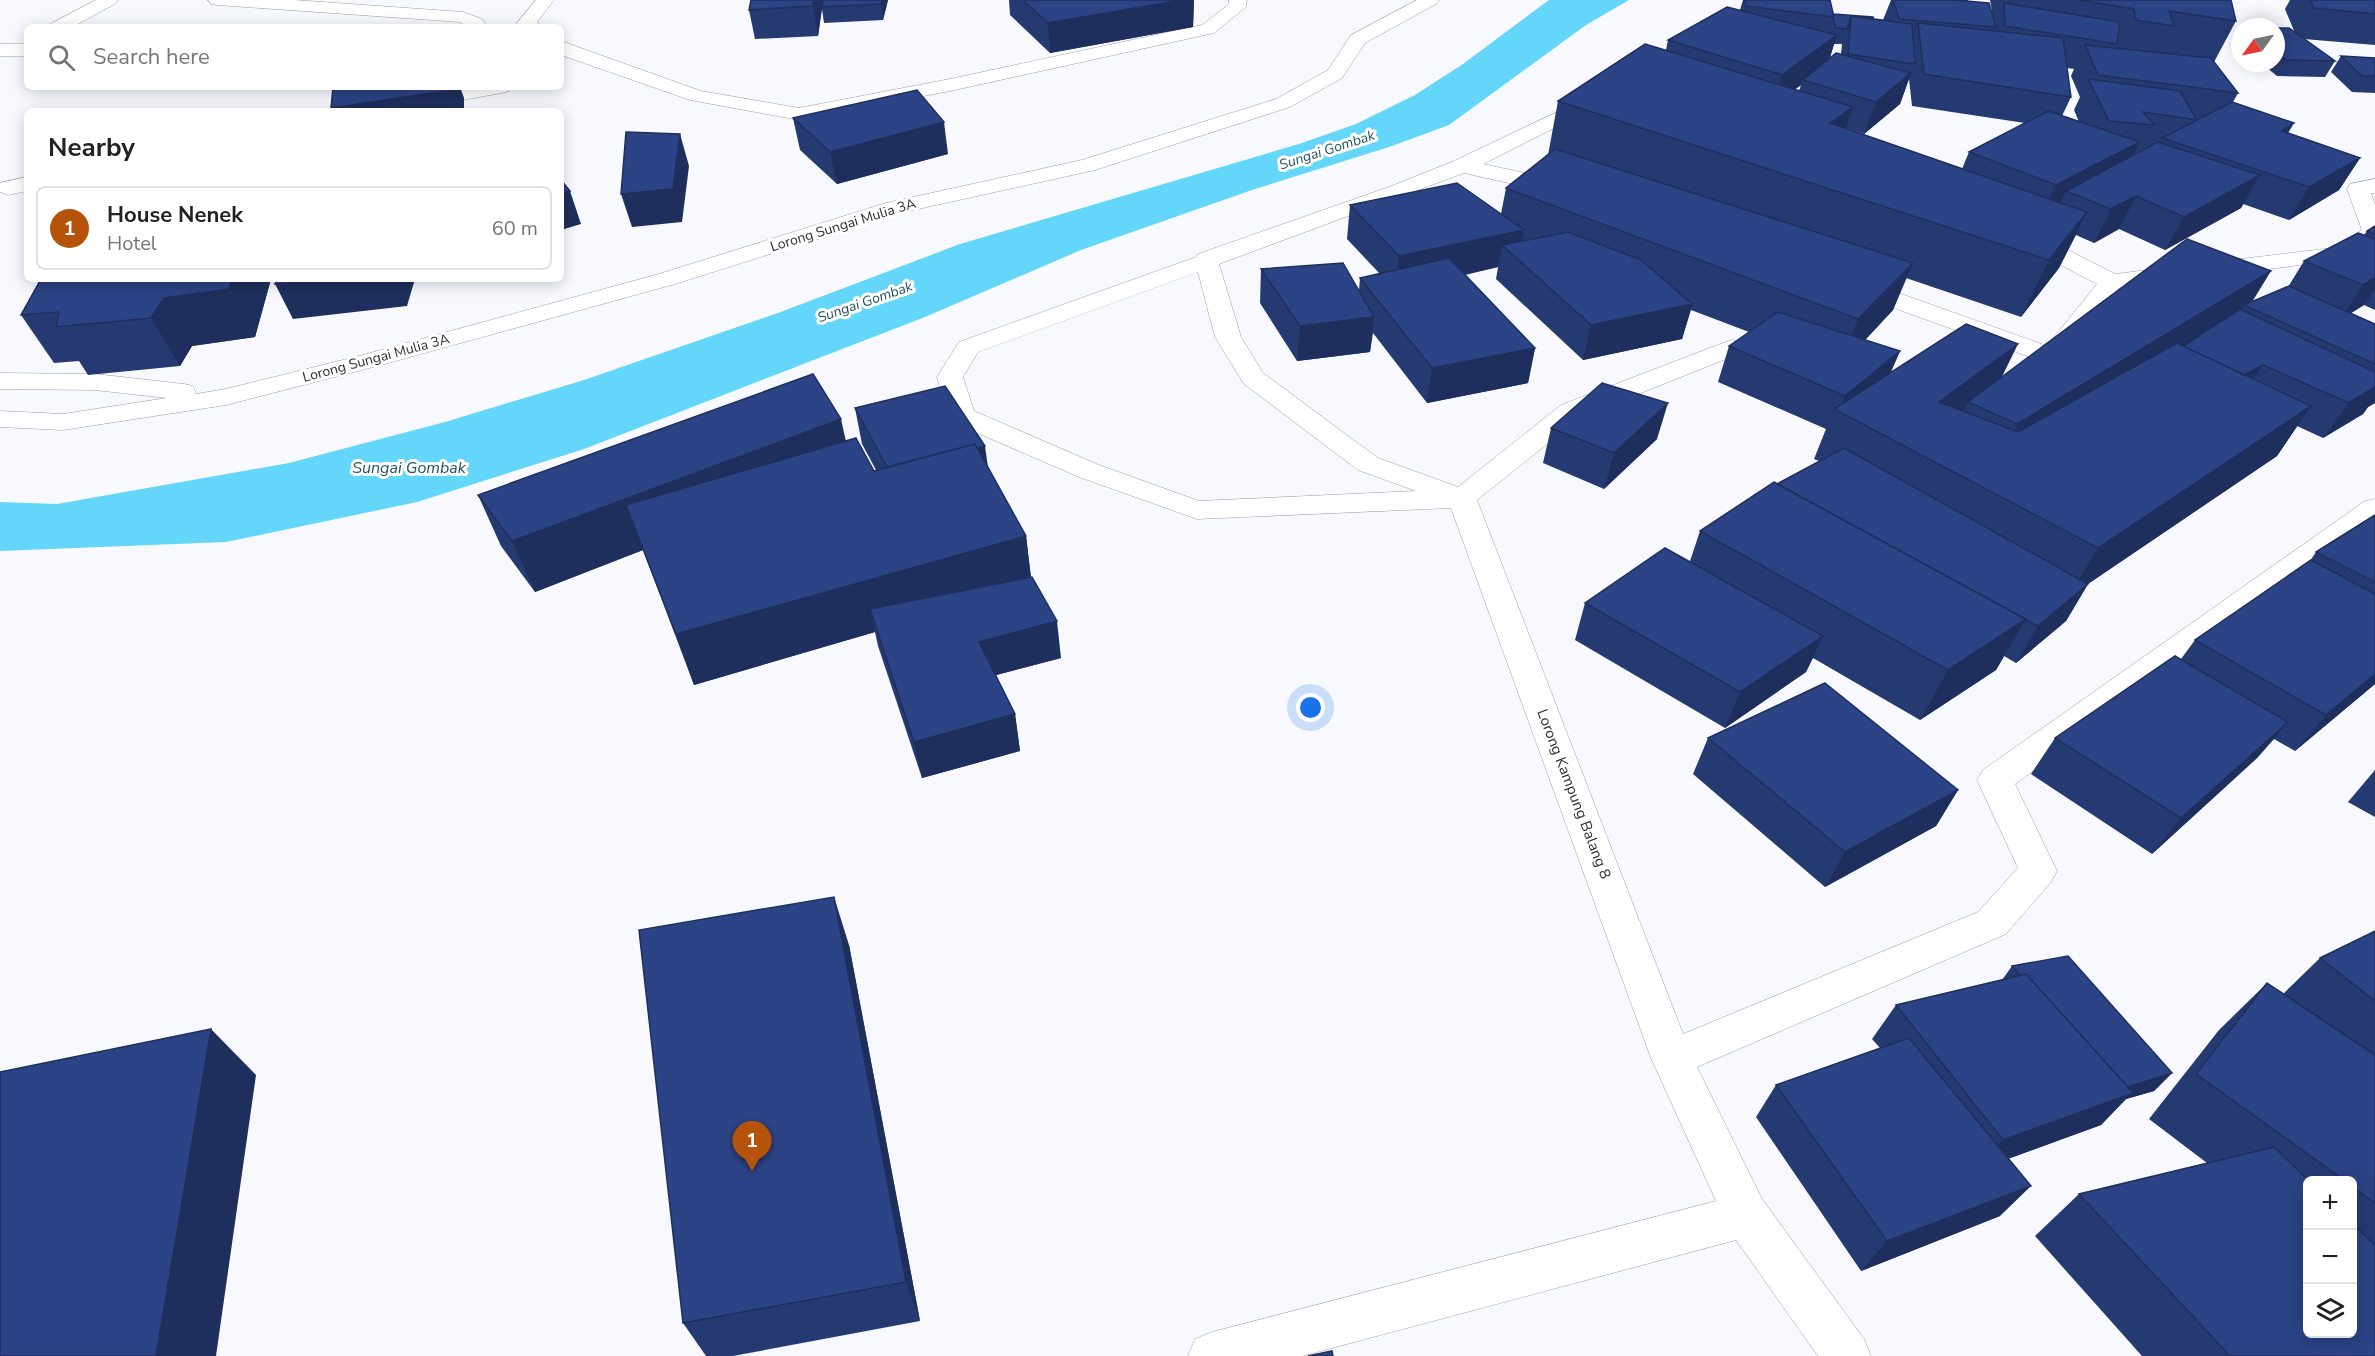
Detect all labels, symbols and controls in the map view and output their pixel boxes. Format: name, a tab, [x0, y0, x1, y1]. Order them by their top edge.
north arrow	[2231, 18, 2285, 72]
search box	[24, 24, 564, 90]
icon: search	[45, 41, 78, 74]
text: Search here	[93, 42, 210, 72]
water label: Sungai Gombak	[1277, 125, 1378, 174]
text: Nearby	[48, 130, 135, 165]
street label: Lorong Sungai Mulia 3A	[768, 194, 918, 256]
text: House Nenek	[107, 200, 243, 230]
text: 1	[64, 215, 76, 242]
text: 60 m	[492, 215, 538, 242]
text: Hotel	[107, 230, 157, 257]
water label: Sungai Gombak	[815, 277, 916, 327]
street label: Lorong Sungai Mulia 3A	[300, 329, 452, 387]
water label: Sungai Gombak	[352, 457, 467, 479]
your location	[1296, 693, 1325, 722]
street label: Lorong Kampung Balang 8	[1532, 706, 1616, 882]
pin: 1	[732, 1122, 771, 1171]
map controls	[2303, 1176, 2357, 1338]
button: +	[2303, 1176, 2357, 1230]
button: −	[2303, 1230, 2357, 1284]
button: layers	[2303, 1284, 2357, 1338]

